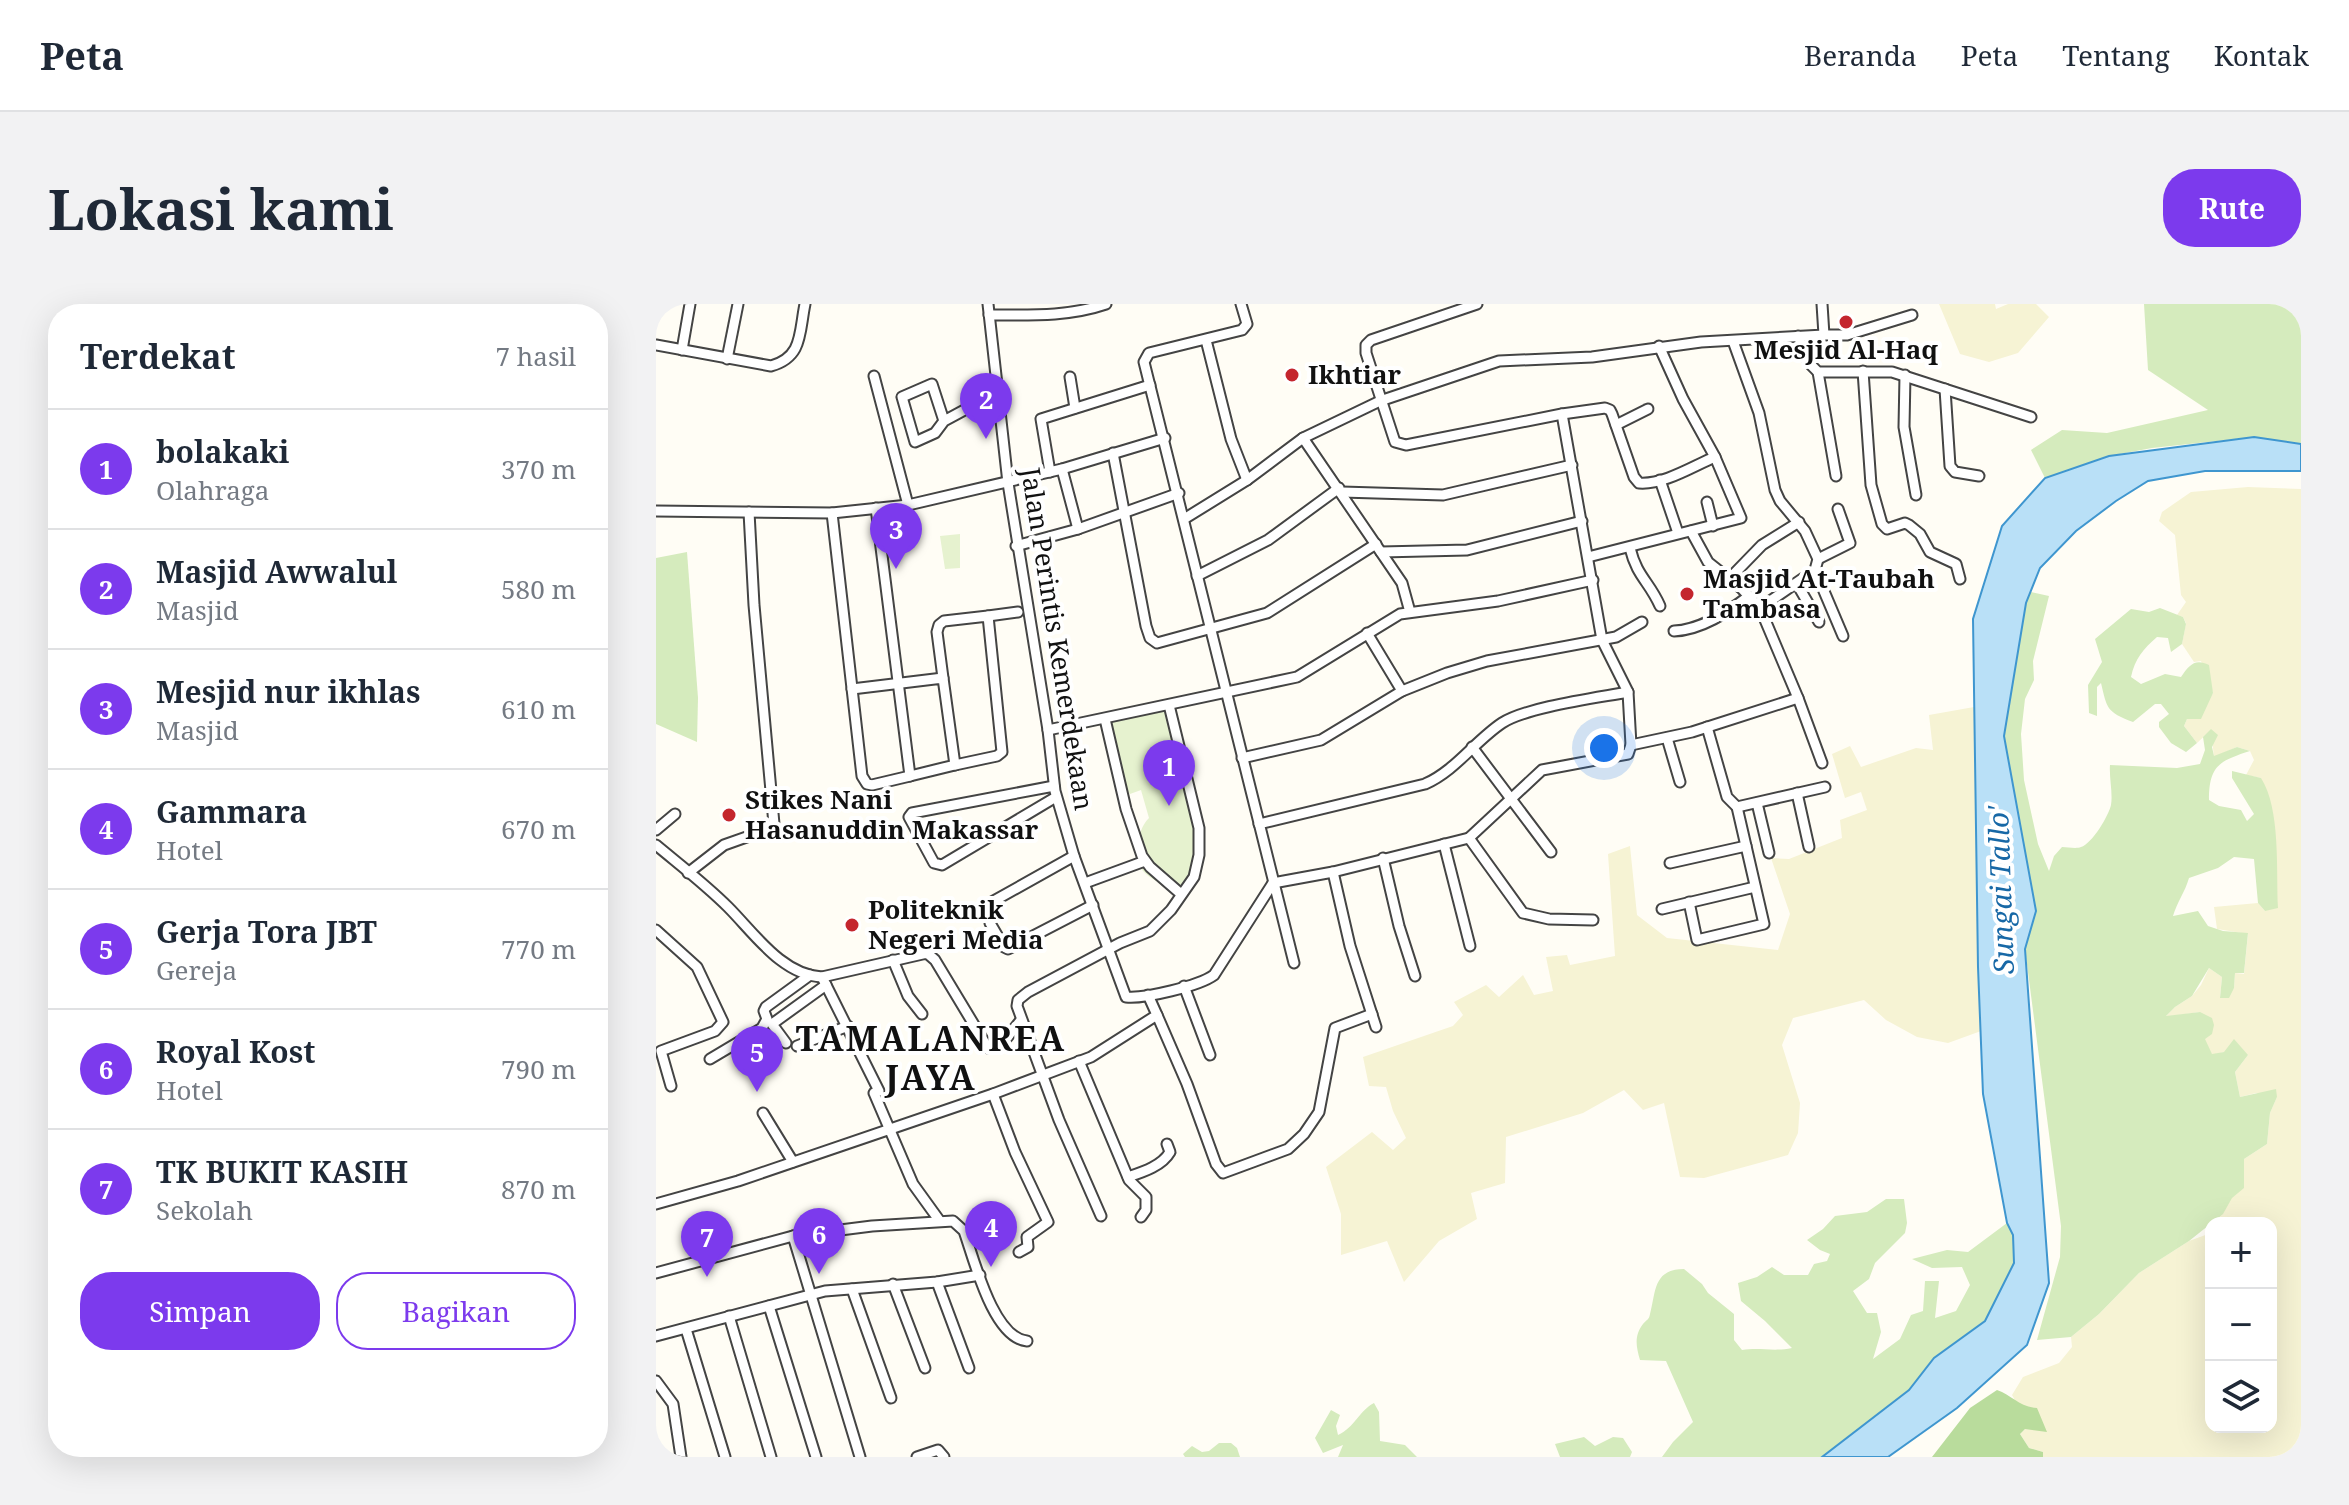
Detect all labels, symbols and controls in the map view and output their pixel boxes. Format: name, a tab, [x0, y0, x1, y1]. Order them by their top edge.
text: Peta	[40, 29, 124, 81]
text: Beranda	[1804, 36, 1917, 74]
text: Peta	[1961, 36, 2018, 74]
text: Tentang	[2062, 36, 2170, 74]
text: Kontak	[2214, 36, 2309, 74]
button: Rute	[2163, 169, 2301, 247]
text: Lokasi kami	[48, 170, 394, 246]
marker: Mesjid Al-Haq	[1837, 313, 1855, 331]
place label: Mesjid Al-Haq	[1754, 331, 1938, 367]
text: Terdekat	[80, 333, 235, 379]
text: 7 hasil	[495, 338, 576, 374]
place label: Ikhtiar	[1308, 356, 1402, 392]
marker: Ikhtiar	[1283, 366, 1301, 384]
pin: 2	[960, 373, 1012, 439]
text: bolakaki	[156, 431, 289, 472]
text: 1	[99, 451, 113, 487]
text: 370 m	[501, 451, 576, 487]
street label: Jalan Perintis Kemerdekaan	[1013, 464, 1103, 813]
text: Olahraga	[156, 472, 270, 508]
pin: 3	[870, 503, 922, 569]
text: Masjid Awwalul	[156, 551, 397, 592]
place label: Masjid At-Taubah Tambasa	[1703, 560, 1935, 626]
text: 2	[99, 571, 113, 607]
text: 580 m	[501, 571, 576, 607]
marker: Masjid At-Taubah Tambasa	[1678, 585, 1696, 603]
text: Masjid	[156, 592, 239, 628]
text: Mesjid nur ikhlas	[156, 671, 421, 712]
text: 3	[99, 691, 113, 727]
text: 610 m	[501, 691, 576, 727]
text: Masjid	[156, 712, 239, 748]
your location	[1584, 728, 1624, 768]
pin: 1	[1143, 740, 1195, 806]
place label: Stikes Nani Hasanuddin Makassar	[745, 781, 1039, 847]
text: Gammara	[156, 791, 307, 832]
water label: Sungai Tallo'	[1978, 804, 2022, 975]
marker: Stikes Nani Hasanuddin Makassar	[720, 806, 738, 824]
text: 4	[99, 811, 113, 847]
text: 670 m	[501, 811, 576, 847]
text: Hotel	[156, 832, 223, 868]
place label: Politeknik Negeri Media	[868, 891, 1044, 957]
text: Gerja Tora JBT	[156, 911, 377, 952]
marker: Politeknik Negeri Media	[843, 916, 861, 934]
text: 5	[99, 931, 113, 967]
text: 770 m	[501, 931, 576, 967]
text: Gereja	[156, 952, 237, 988]
district label: TAMALANREA JAYA	[796, 1015, 1066, 1100]
pin: 5	[731, 1026, 783, 1092]
text: Royal Kost	[156, 1031, 315, 1072]
text: 6	[99, 1051, 113, 1087]
text: 790 m	[501, 1051, 576, 1087]
text: Hotel	[156, 1072, 223, 1108]
text: TK BUKIT KASIH	[156, 1151, 408, 1192]
text: 7	[99, 1171, 113, 1207]
text: 870 m	[501, 1171, 576, 1207]
text: Sekolah	[156, 1192, 253, 1228]
pin: 4	[965, 1201, 1017, 1267]
pin: 6	[793, 1208, 845, 1274]
pin: 7	[681, 1211, 733, 1277]
map controls	[2205, 1217, 2277, 1433]
button: +	[2205, 1217, 2277, 1289]
button: Simpan	[80, 1272, 320, 1350]
button: Bagikan	[336, 1272, 576, 1350]
button: −	[2205, 1289, 2277, 1361]
button: layers	[2205, 1361, 2277, 1433]

